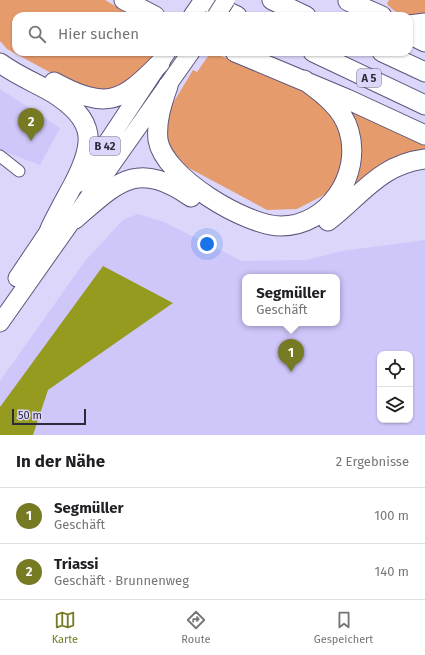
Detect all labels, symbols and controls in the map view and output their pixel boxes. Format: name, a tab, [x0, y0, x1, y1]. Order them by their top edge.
search box	[12, 12, 413, 56]
icon: search	[26, 23, 48, 45]
text: Hier suchen	[58, 25, 139, 43]
road number: A 5	[357, 69, 381, 87]
pin: 2	[18, 108, 44, 141]
road number: B 42	[90, 137, 120, 155]
your location	[197, 234, 217, 254]
popup	[242, 274, 340, 326]
text: Segmüller	[256, 284, 326, 302]
text: Geschäft	[256, 302, 308, 317]
pin: 1	[278, 339, 304, 372]
map controls	[377, 351, 413, 423]
button: locate	[377, 351, 413, 387]
button: layers	[377, 387, 413, 423]
scale bar	[12, 407, 86, 426]
text: 50 m	[18, 409, 42, 422]
text: In der Nähe	[16, 451, 105, 472]
text: 2 Ergebnisse	[336, 454, 409, 469]
text: Segmüller	[54, 499, 124, 517]
text: 1	[26, 508, 32, 523]
text: 100 m	[374, 508, 409, 523]
text: Geschäft	[54, 517, 105, 532]
text: Triassi	[54, 555, 99, 573]
text: 2	[26, 564, 32, 579]
text: 140 m	[375, 564, 409, 579]
text: Geschäft · Brunnenweg	[54, 573, 189, 588]
tab: Karte	[52, 609, 78, 646]
tab: Route	[181, 609, 210, 646]
tab: Gespeichert	[314, 609, 373, 646]

